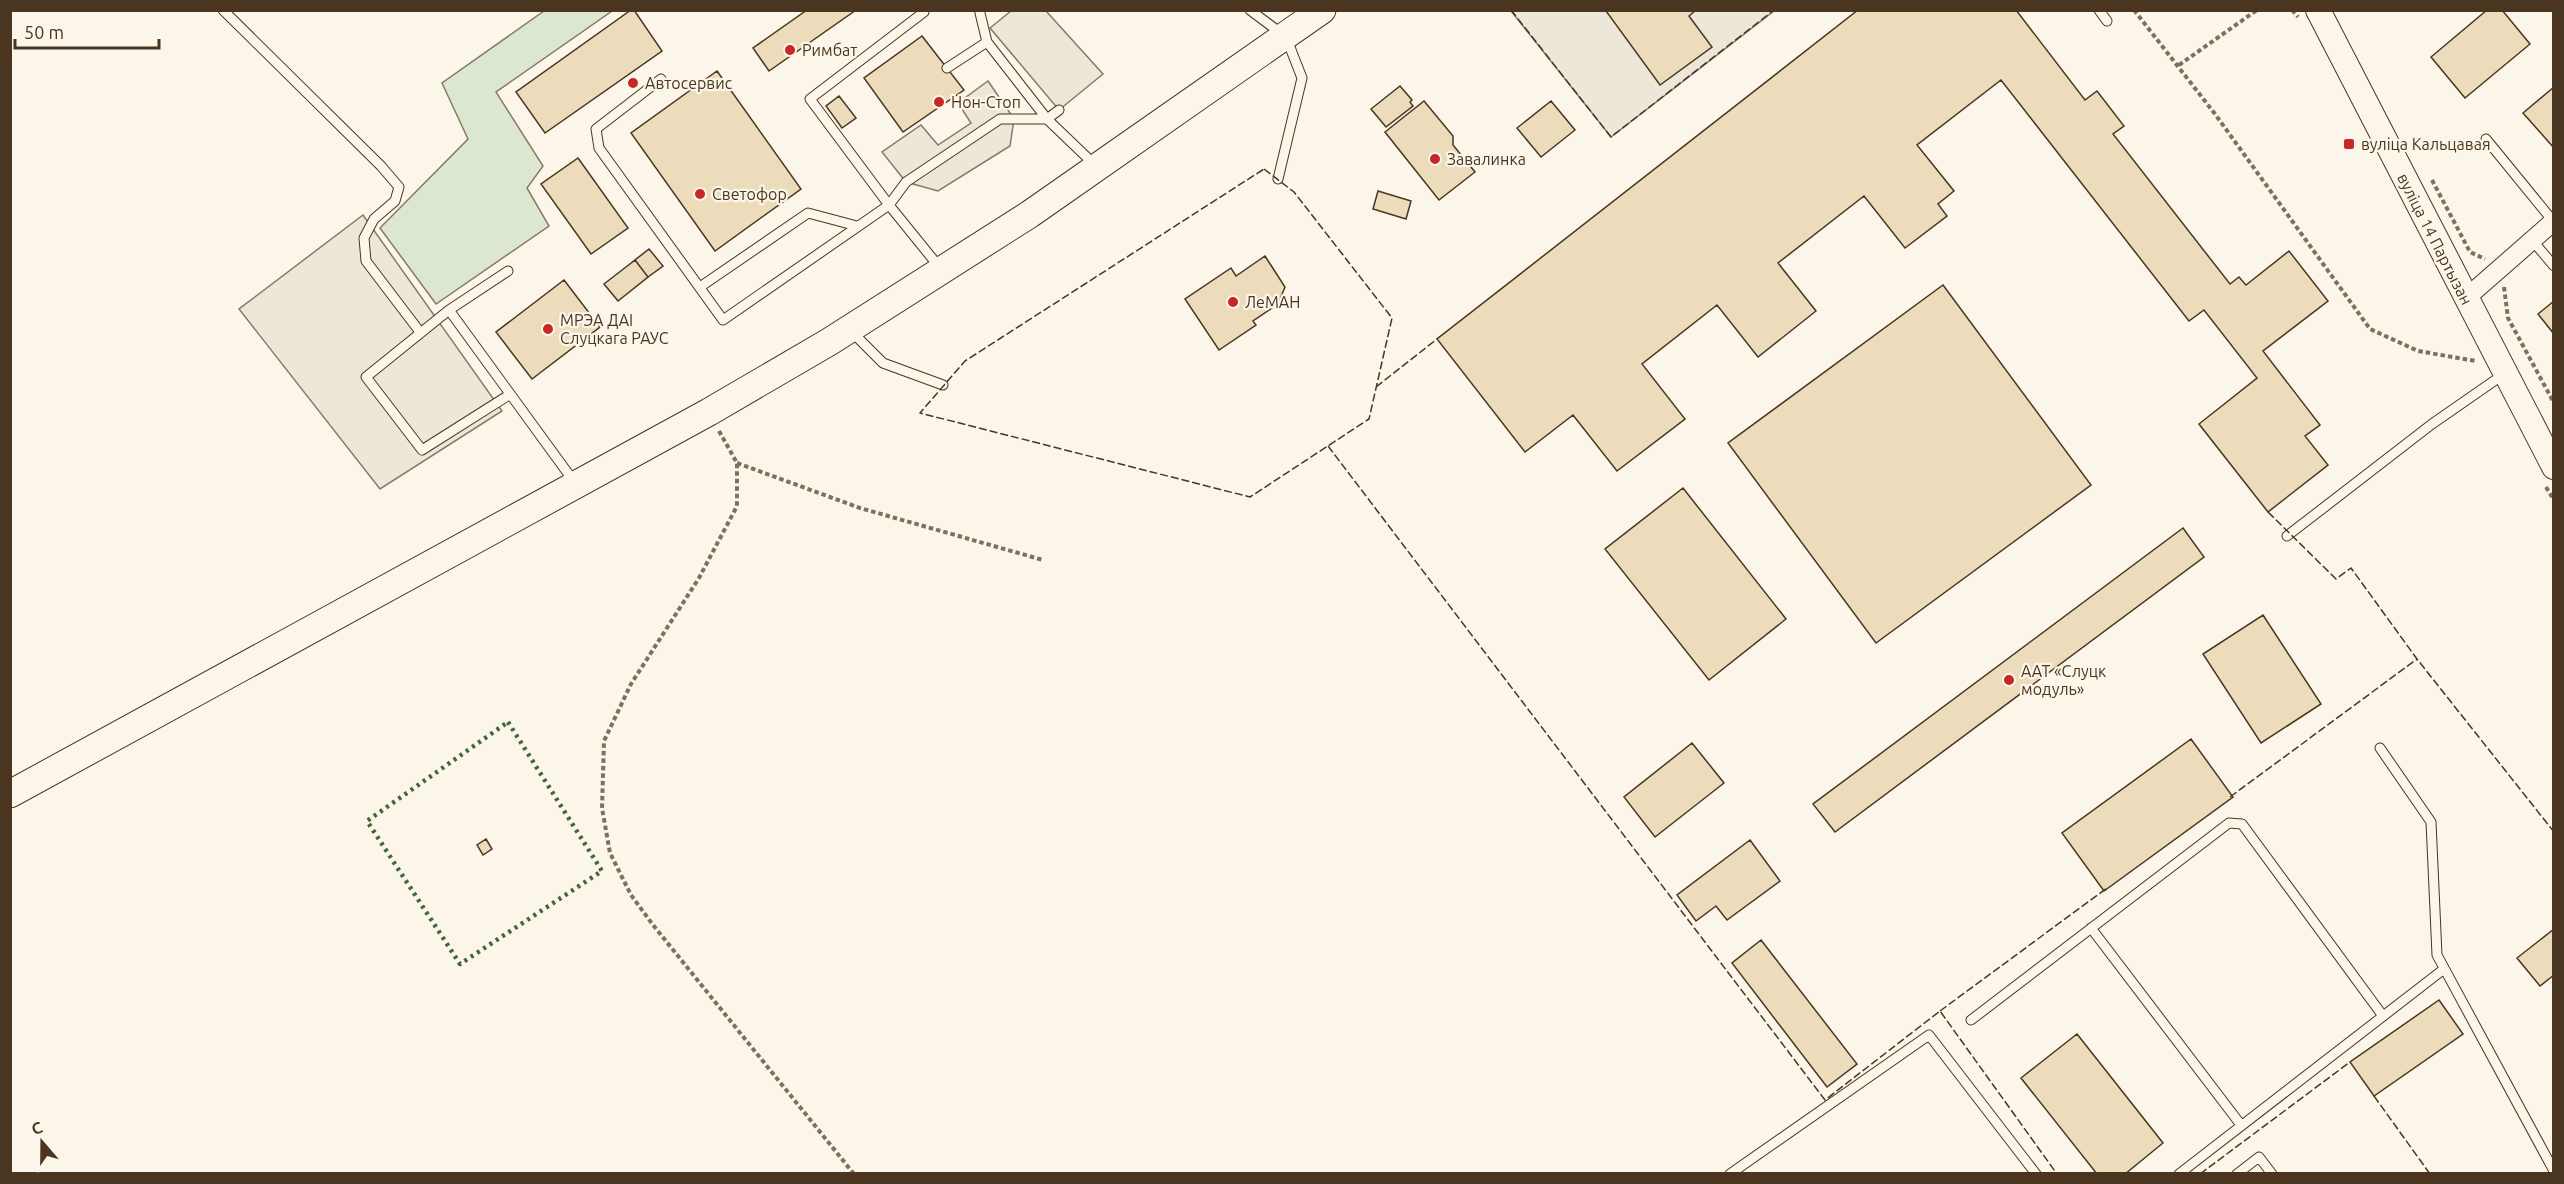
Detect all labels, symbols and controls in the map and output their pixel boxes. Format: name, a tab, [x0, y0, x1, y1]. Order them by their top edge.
scale bar	[15, 12, 159, 50]
text: 50 m	[24, 22, 64, 42]
place label: Римбат	[802, 41, 857, 59]
marker: Римбат	[783, 43, 797, 57]
place label: Автосервис	[645, 74, 733, 92]
marker: Автосервис	[626, 76, 640, 90]
place label: Нон-Стоп	[951, 93, 1021, 111]
marker: Нон-Стоп	[932, 95, 946, 109]
place label: вуліца Кальцавая	[2361, 135, 2491, 153]
marker: вуліца Кальцавая	[2342, 137, 2356, 151]
place label: Завалинка	[1447, 150, 1526, 168]
marker: Завалинка	[1428, 152, 1442, 166]
street label: вуліца 14 Партызан	[2394, 170, 2476, 308]
place label: Светофор	[712, 185, 787, 203]
marker: Светофор	[693, 187, 707, 201]
place label: ЛеМАН	[1245, 293, 1300, 311]
marker: ЛеМАН	[1226, 295, 1240, 309]
place label: МРЭА ДАІ Слуцкага РАУС	[560, 311, 669, 347]
marker: МРЭА ДАІ Слуцкага РАУС	[541, 322, 555, 336]
place label: ААТ «Слуцк модуль»	[2021, 662, 2106, 698]
marker: ААТ «Слуцк модуль»	[2002, 673, 2016, 687]
north arrow	[12, 1112, 72, 1172]
text: С	[29, 1118, 45, 1138]

